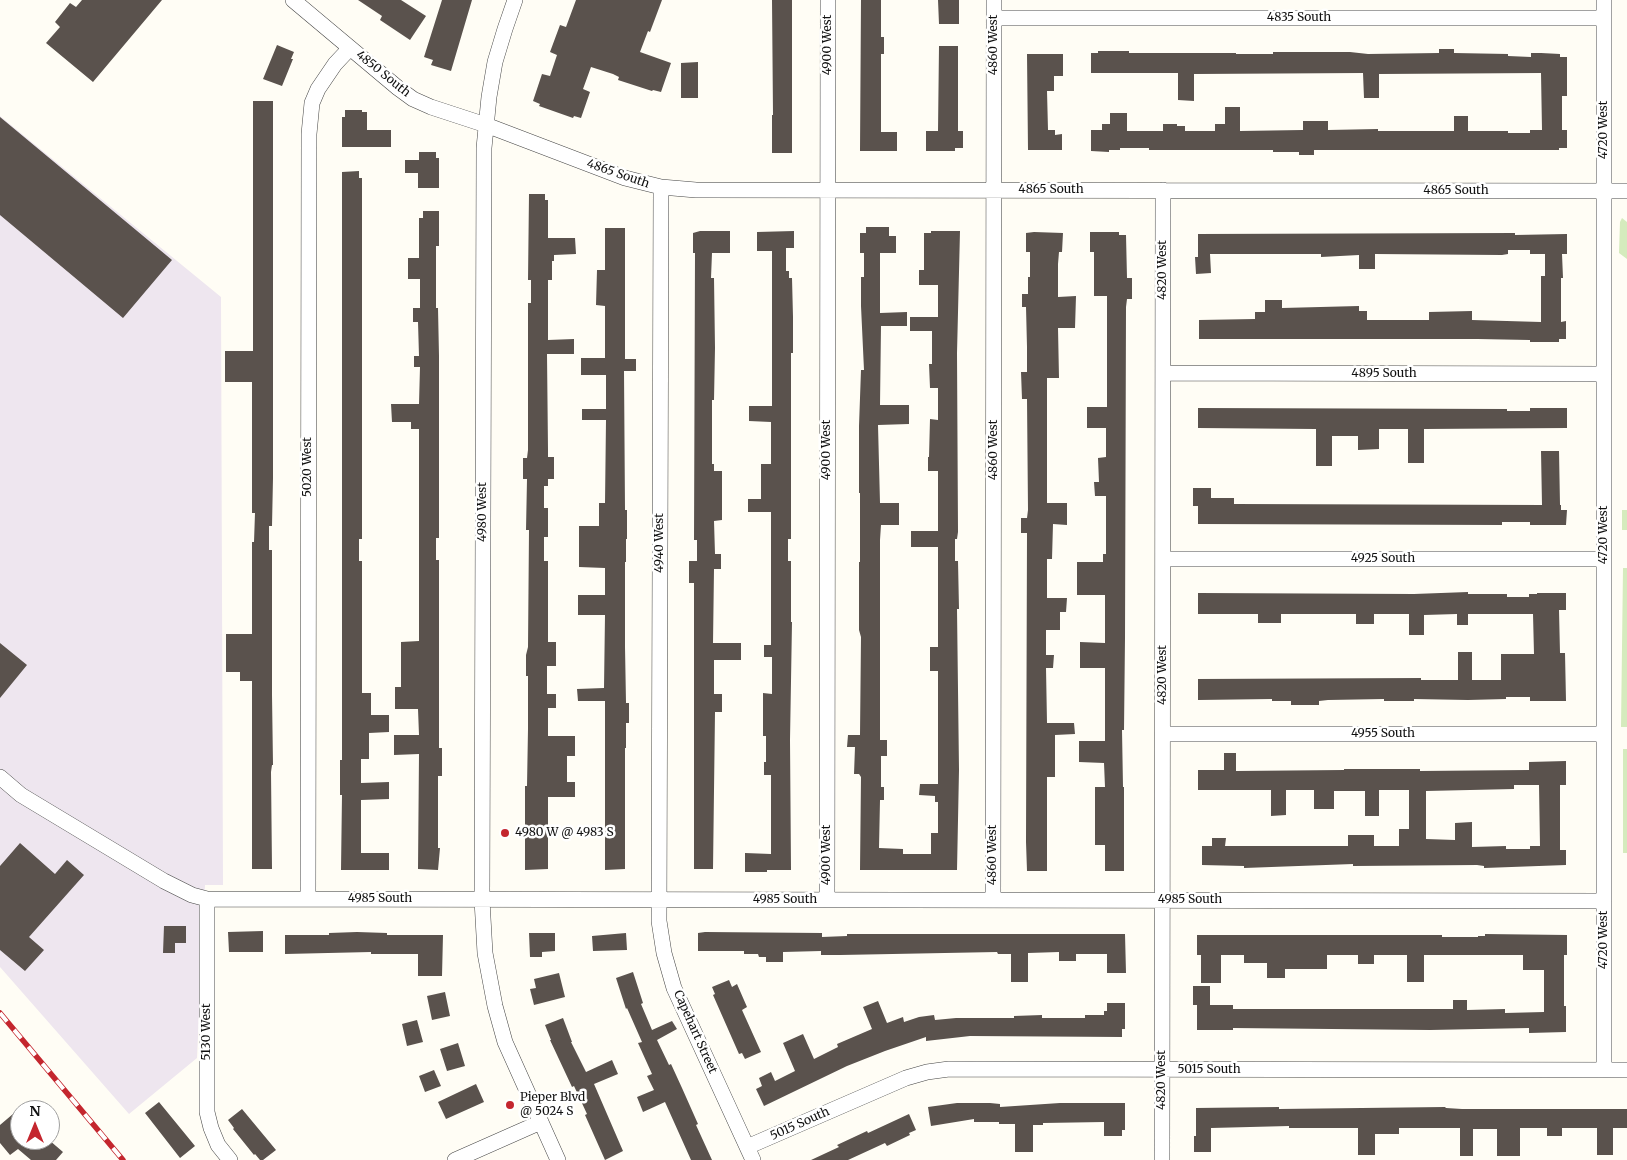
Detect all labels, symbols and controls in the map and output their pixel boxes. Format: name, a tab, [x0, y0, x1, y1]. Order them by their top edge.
street label: 4835 South	[1267, 11, 1331, 25]
street label: 4900 West	[821, 15, 835, 75]
street label: 4860 West	[987, 15, 1001, 75]
street label: 4850 South	[353, 48, 413, 100]
street label: 4720 West	[1597, 101, 1611, 159]
street label: 4865 South	[585, 157, 651, 191]
street label: 4865 South	[1018, 183, 1084, 197]
street label: 4865 South	[1423, 184, 1489, 198]
street label: 4820 West	[1156, 240, 1170, 300]
street label: 4895 South	[1351, 367, 1417, 381]
street label: 4900 West	[820, 420, 834, 480]
street label: 4860 West	[987, 420, 1001, 480]
street label: 5020 West	[301, 437, 315, 497]
street label: 4980 West	[476, 482, 490, 542]
street label: 4720 West	[1597, 506, 1611, 564]
street label: 4940 West	[653, 513, 667, 573]
street label: 4925 South	[1351, 552, 1415, 566]
street label: 4820 West	[1156, 645, 1170, 705]
street label: 4955 South	[1351, 727, 1415, 741]
street label: 4900 West	[820, 825, 834, 885]
street label: 4860 West	[986, 825, 1000, 885]
place label: 4980 W @ 4983 S	[515, 826, 614, 840]
marker: 4980 W @ 4983 S	[499, 827, 511, 839]
street label: 4985 South	[348, 892, 412, 906]
street label: 4985 South	[753, 893, 817, 907]
street label: 4985 South	[1158, 893, 1222, 907]
street label: 4720 West	[1597, 911, 1611, 969]
street label: Capehart Street	[670, 988, 720, 1076]
street label: 5130 West	[200, 1003, 214, 1061]
street label: 4820 West	[1155, 1050, 1169, 1110]
street label: 5015 South	[1177, 1063, 1241, 1077]
place label: Pieper Blvd @ 5024 S	[520, 1091, 585, 1119]
marker: Pieper Blvd @ 5024 S	[504, 1099, 516, 1111]
north arrow	[10, 1100, 60, 1150]
text: N	[29, 1102, 41, 1120]
street label: 5015 South	[768, 1105, 832, 1143]

